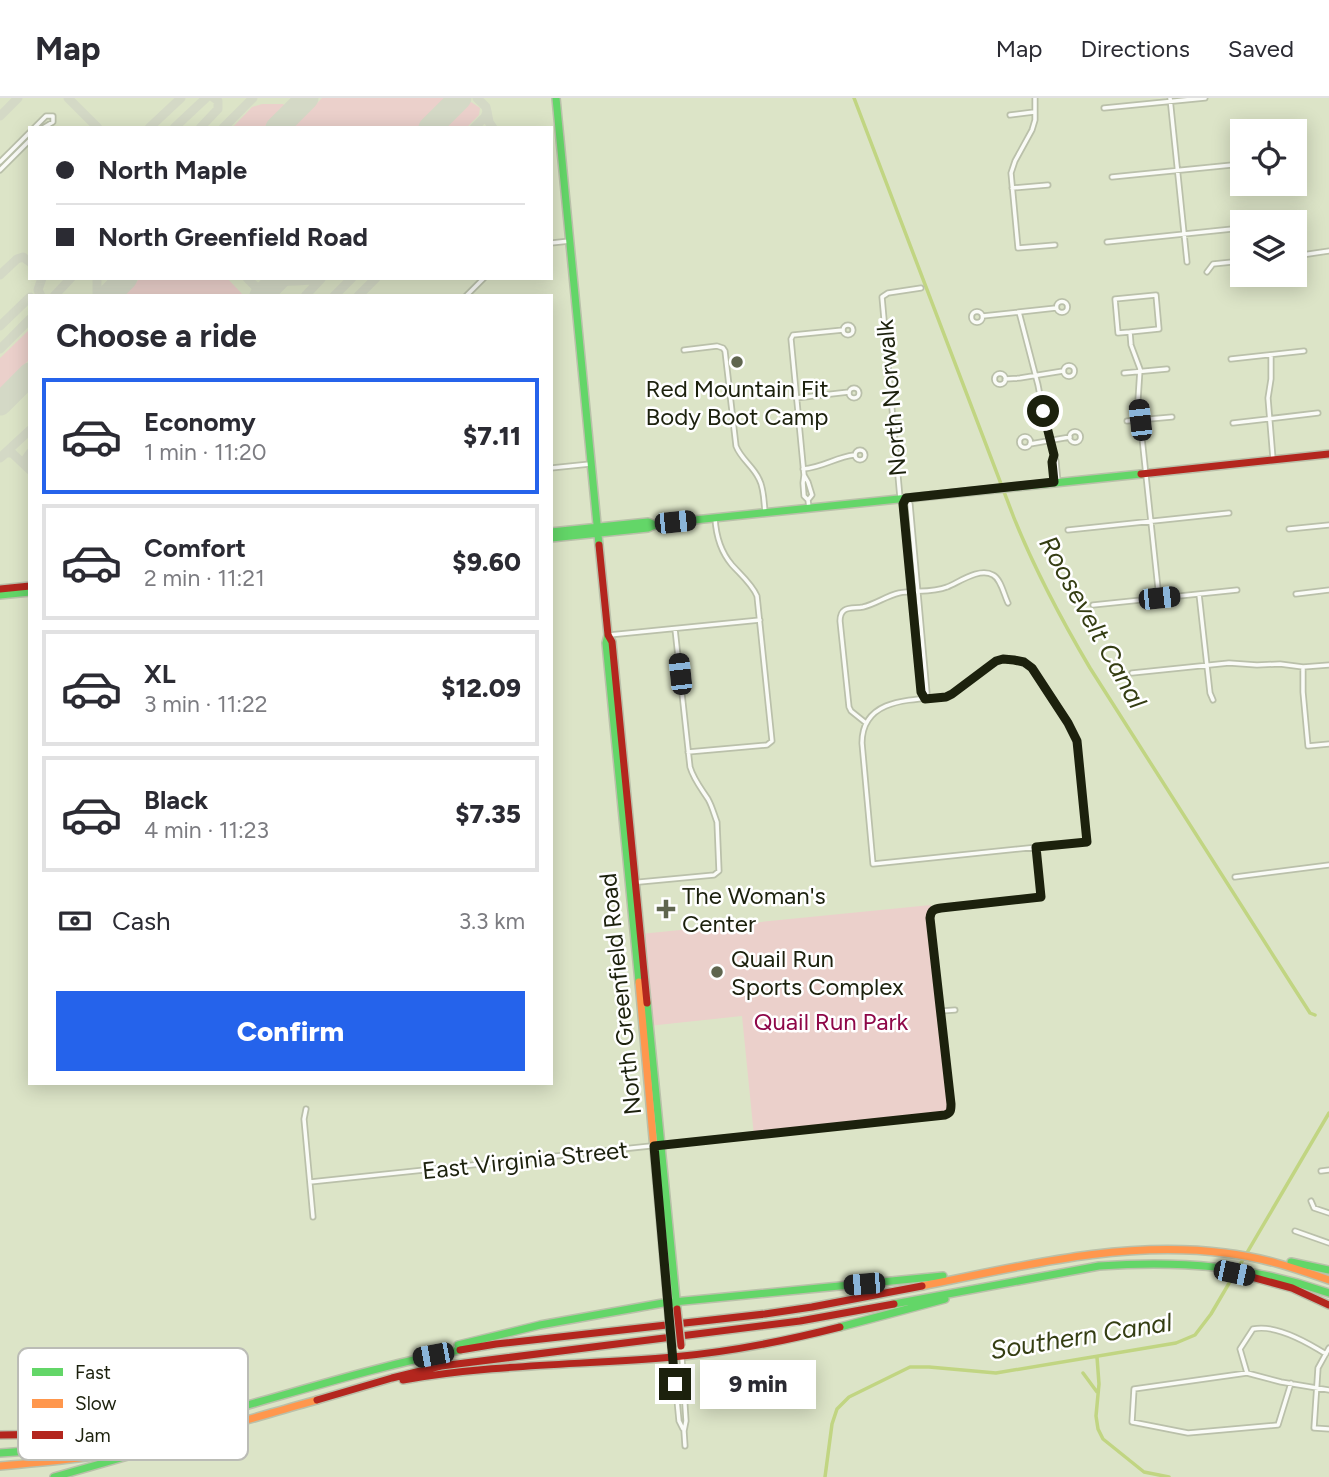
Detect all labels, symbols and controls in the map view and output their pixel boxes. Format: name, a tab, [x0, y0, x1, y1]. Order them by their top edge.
text: Map	[35, 29, 101, 68]
text: Map	[996, 34, 1042, 63]
text: Directions	[1080, 34, 1190, 63]
text: Saved	[1228, 34, 1294, 63]
map controls	[1230, 119, 1307, 287]
button: locate	[1230, 119, 1307, 196]
text: North Maple	[98, 154, 247, 186]
button: layers	[1230, 210, 1307, 287]
text: North Greenfield Road	[98, 221, 368, 253]
text: Choose a ride	[56, 317, 257, 355]
street label: North Norwalk	[870, 318, 912, 478]
marker: Red Mountain Fit Body Boot Camp	[729, 354, 745, 370]
place label: Red Mountain Fit Body Boot Camp	[646, 374, 828, 431]
route start	[1027, 395, 1059, 427]
car	[1128, 398, 1153, 442]
icon: car	[60, 405, 123, 468]
text: Economy	[144, 406, 256, 438]
text: $7.11	[463, 420, 521, 452]
text: 1 min · 11:20	[144, 438, 267, 466]
car	[654, 509, 697, 535]
water label: Roosevelt Canal	[1032, 530, 1154, 714]
icon: car	[60, 531, 123, 594]
text: Comfort	[144, 532, 246, 564]
text: $9.60	[452, 546, 521, 578]
text: 2 min · 11:21	[144, 564, 265, 592]
car	[1138, 585, 1181, 611]
car	[668, 652, 693, 696]
icon: car	[60, 657, 123, 720]
text: XL	[144, 658, 176, 690]
text: $12.09	[441, 672, 521, 704]
text: 3 min · 11:22	[144, 690, 268, 718]
icon: car	[60, 783, 123, 846]
text: Black	[144, 784, 208, 816]
text: $7.35	[455, 798, 521, 830]
text: 4 min · 11:23	[144, 816, 269, 844]
street label: North Greenfield Road	[593, 872, 647, 1116]
place label: The Woman's Center	[682, 881, 826, 938]
marker: The Woman's Center	[656, 899, 676, 919]
icon: cash	[56, 902, 94, 940]
text: Cash	[112, 905, 171, 937]
text: 3.3 km	[459, 907, 525, 935]
place label: Quail Run Sports Complex	[731, 944, 904, 1001]
marker: Quail Run Sports Complex	[709, 964, 725, 980]
button: Confirm	[56, 991, 525, 1071]
park label: Quail Run Park	[754, 1007, 909, 1036]
street label: East Virginia Street	[421, 1135, 629, 1185]
car	[1212, 1258, 1257, 1288]
car	[843, 1272, 886, 1296]
water label: Southern Canal	[988, 1306, 1174, 1366]
car	[411, 1341, 456, 1369]
legend	[18, 1348, 248, 1460]
callout: 9 min	[700, 1360, 815, 1408]
text: Fast	[75, 1361, 111, 1384]
route end	[659, 1368, 691, 1400]
text: 9 min	[729, 1370, 787, 1398]
text: Slow	[75, 1392, 117, 1415]
text: Jam	[75, 1424, 111, 1447]

